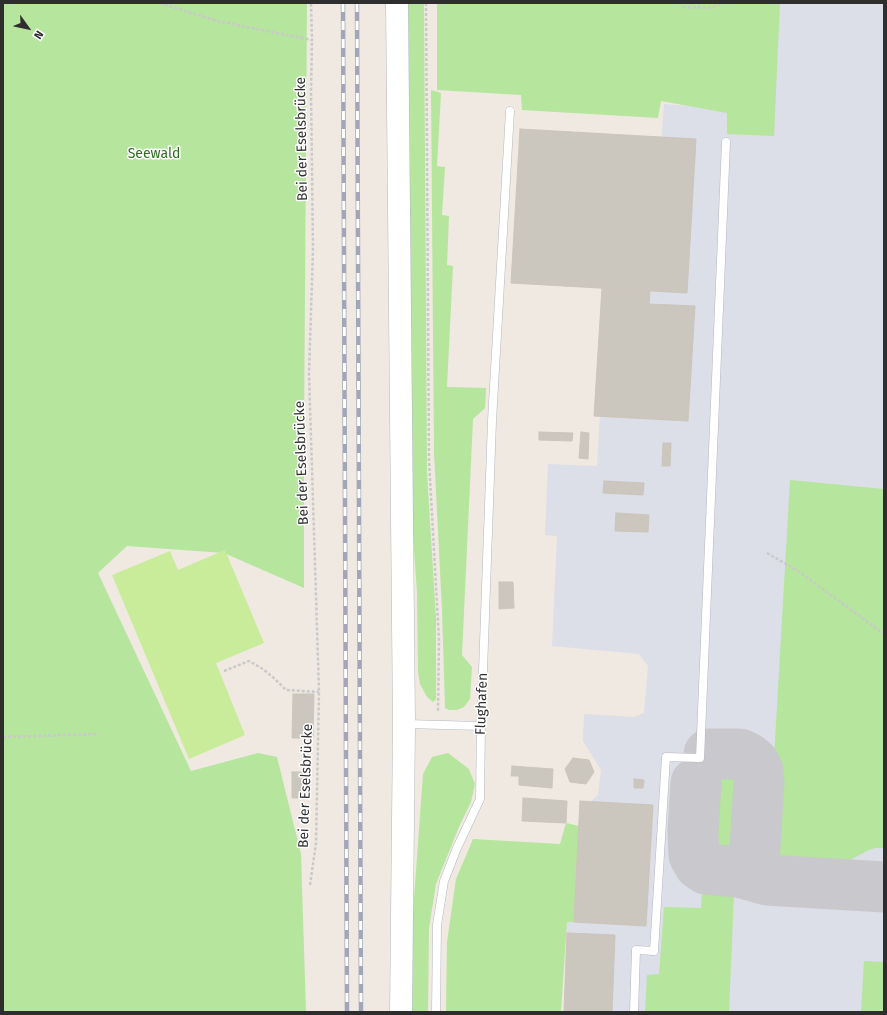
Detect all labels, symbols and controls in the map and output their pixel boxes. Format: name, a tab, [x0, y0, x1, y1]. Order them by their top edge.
north arrow	[8, 8, 48, 48]
text: N	[31, 28, 46, 41]
street label: Bei der Eselsbrücke	[293, 77, 311, 201]
park label: Seewald	[128, 146, 180, 162]
street label: Bei der Eselsbrücke	[291, 401, 313, 525]
street label: Flughafen	[473, 672, 491, 736]
street label: Bei der Eselsbrücke	[295, 724, 317, 848]

